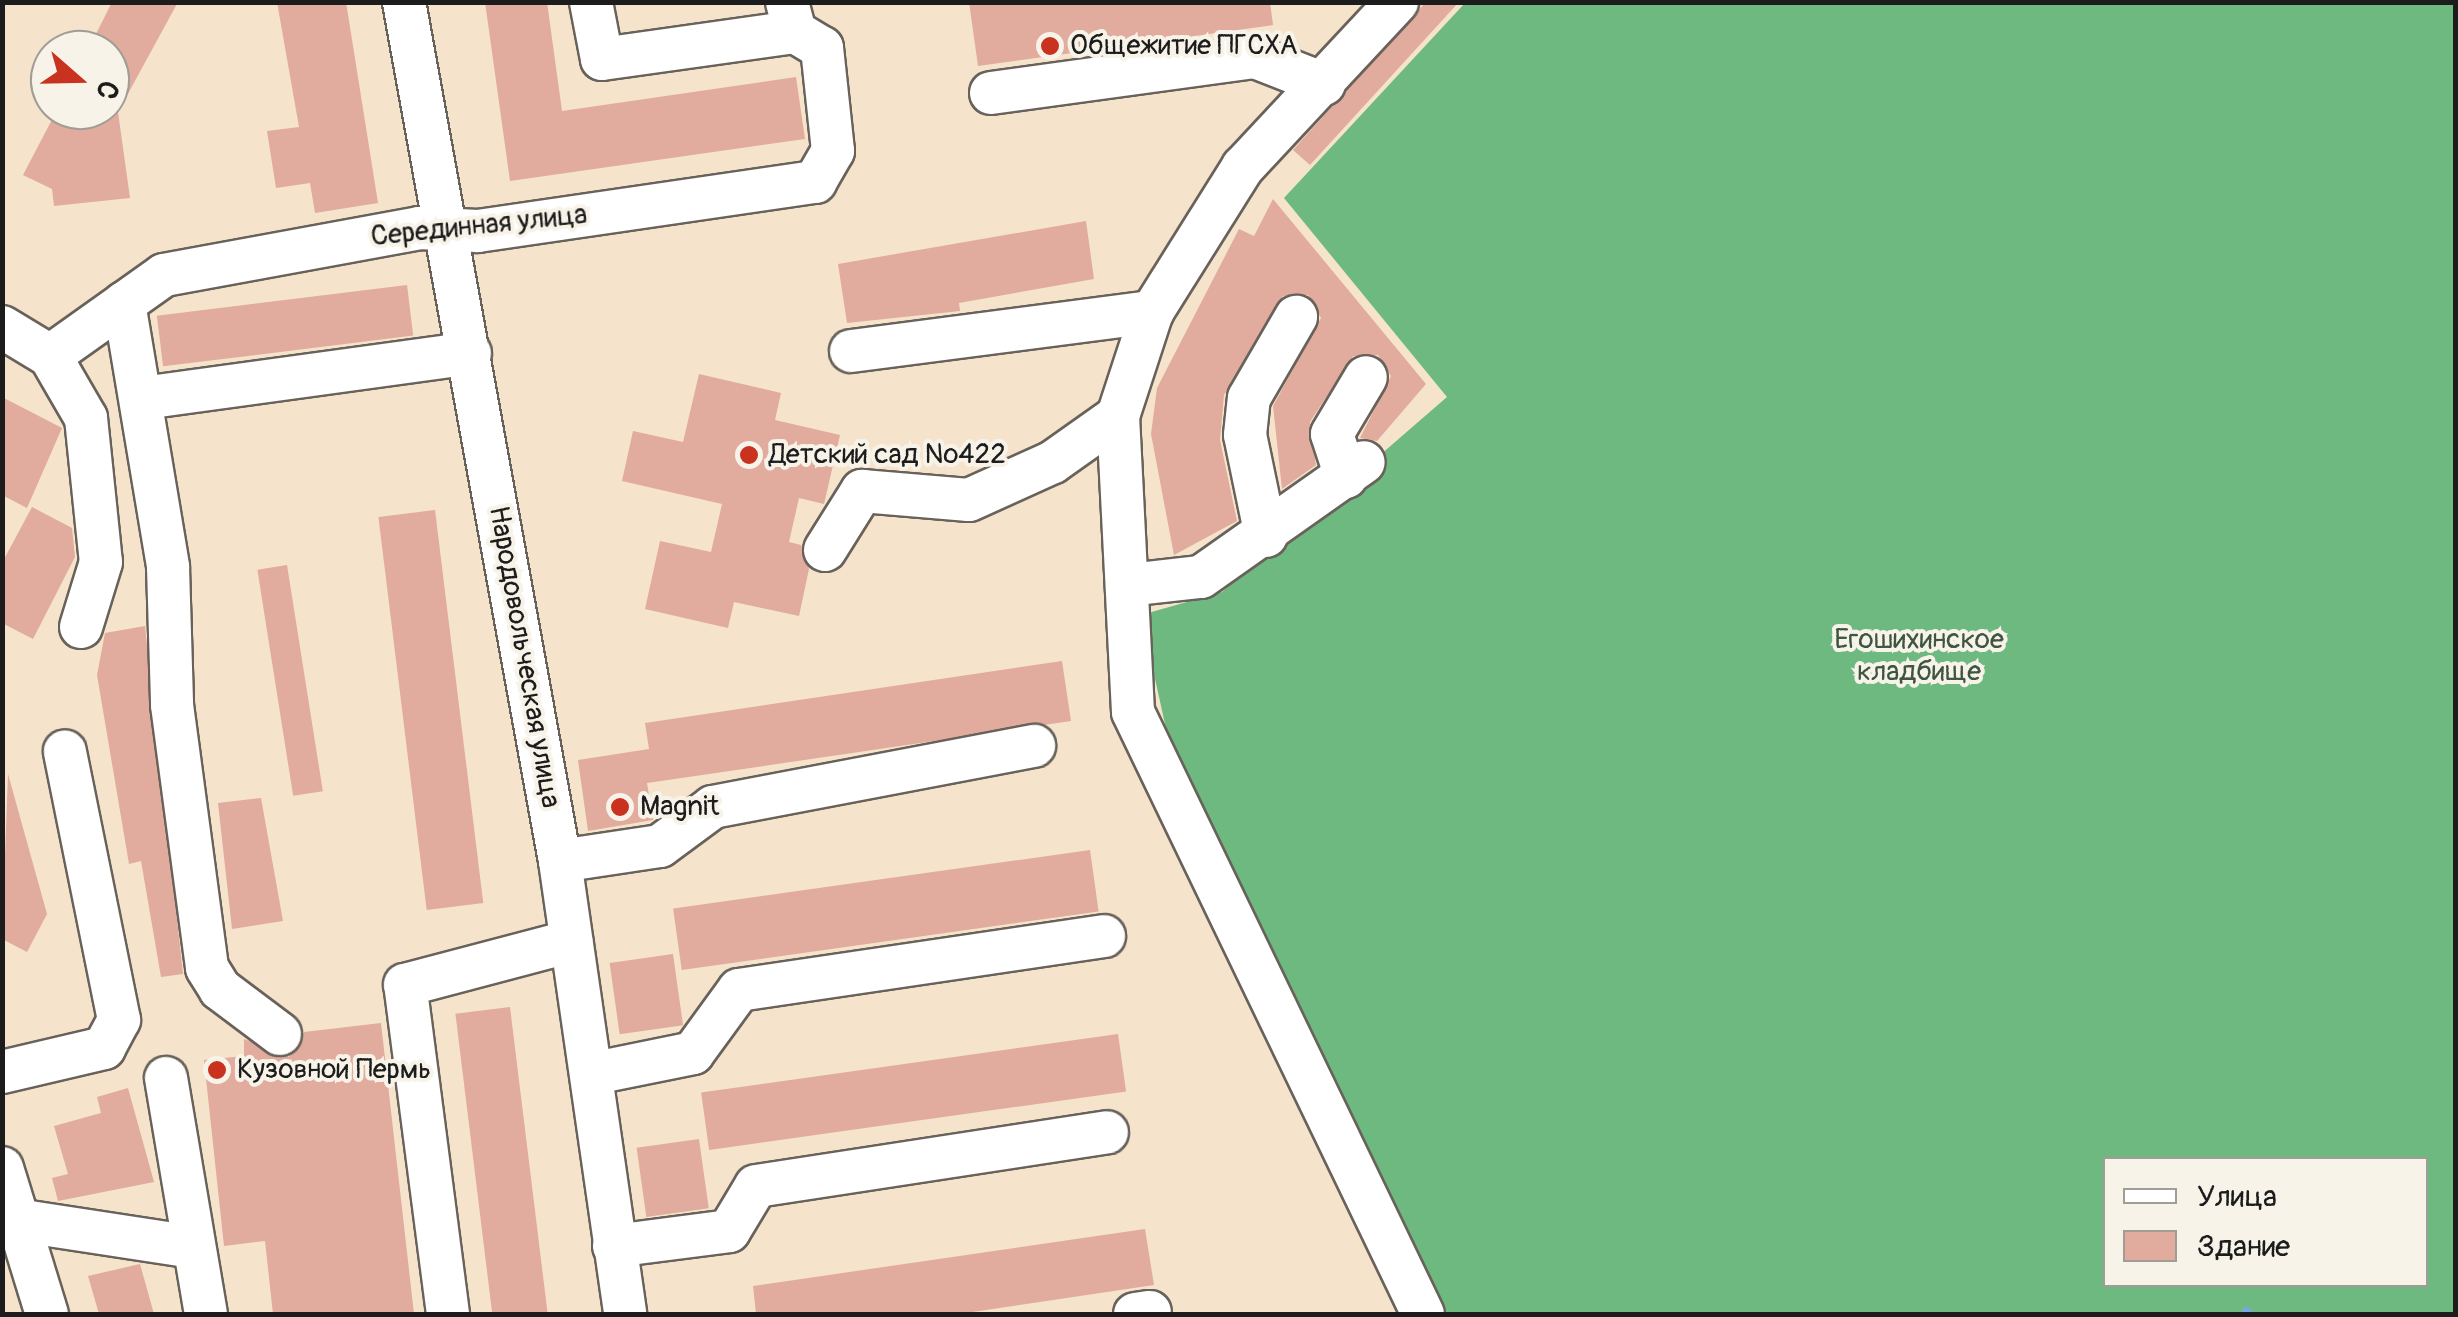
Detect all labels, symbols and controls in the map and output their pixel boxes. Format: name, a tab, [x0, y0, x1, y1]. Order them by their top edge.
place label: Общежитие ПГСХА	[1070, 29, 1298, 63]
north arrow	[30, 30, 130, 130]
marker: Общежитие ПГСХА	[1039, 35, 1061, 57]
text: С	[87, 76, 126, 104]
street label: Серединная улица	[369, 198, 589, 254]
place label: Детский сад №422	[769, 438, 1006, 472]
marker: Детский сад №422	[738, 444, 760, 466]
street label: Народовольческая улица	[481, 503, 567, 811]
park label: Егошихинское кладбище	[1834, 623, 2004, 689]
place label: Magnit	[640, 790, 719, 824]
marker: Magnit	[609, 796, 631, 818]
place label: Кузовной Пермь	[237, 1053, 431, 1087]
marker: Кузовной Пермь	[206, 1059, 228, 1081]
legend	[2103, 1157, 2428, 1287]
text: Улица	[2197, 1178, 2277, 1215]
text: Здание	[2197, 1228, 2290, 1265]

